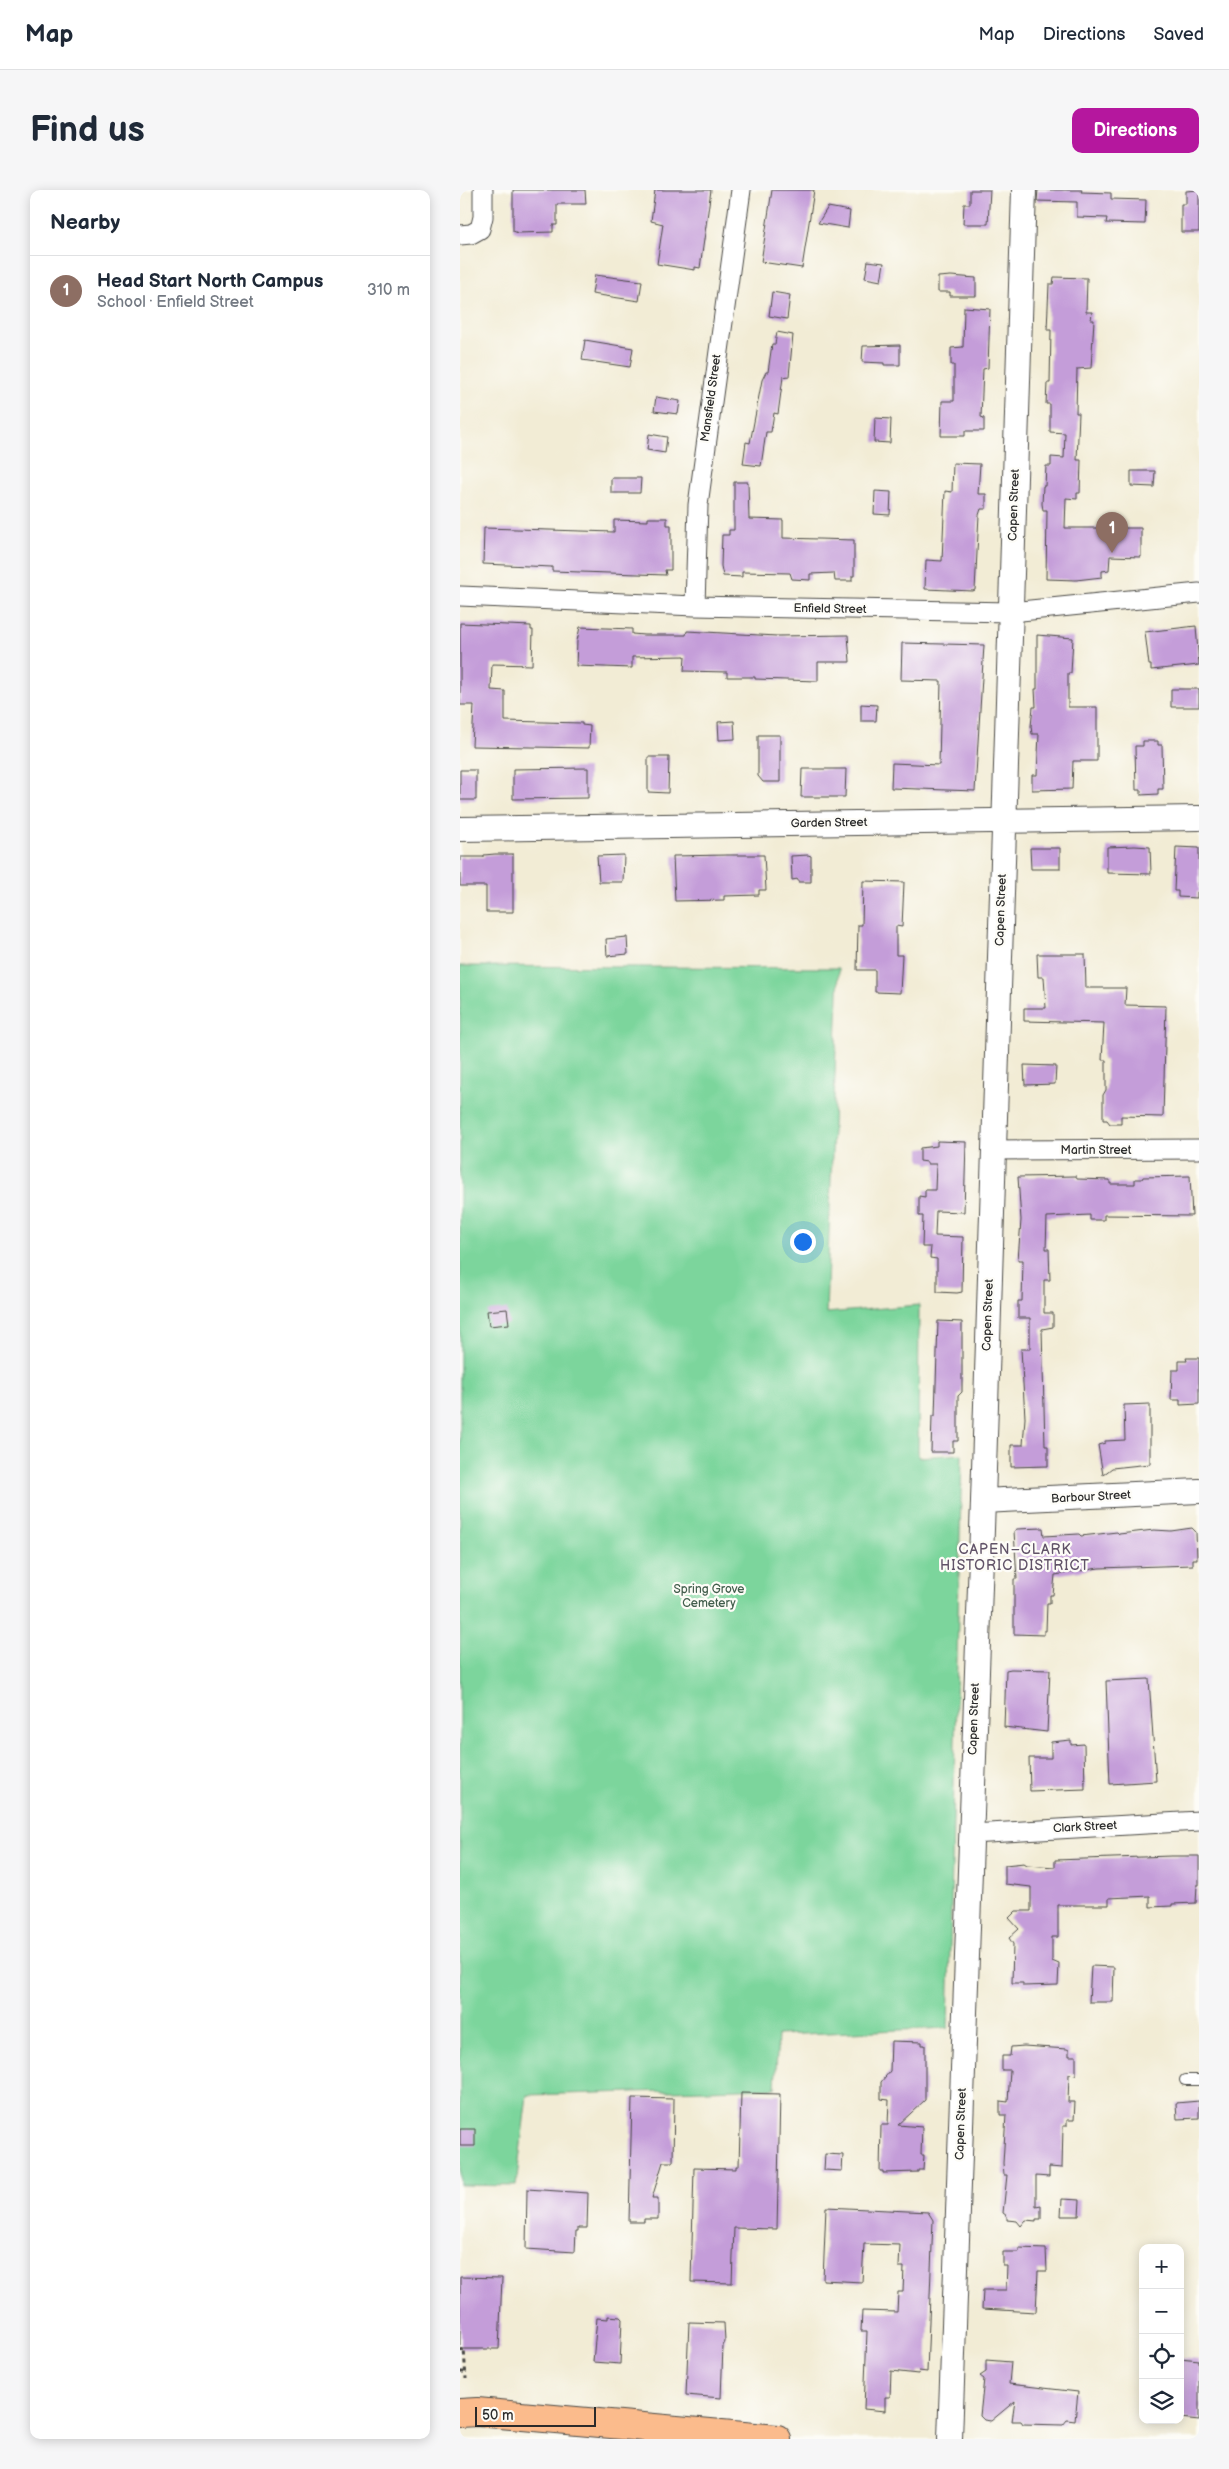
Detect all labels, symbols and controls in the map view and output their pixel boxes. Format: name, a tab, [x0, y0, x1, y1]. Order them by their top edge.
text: Map	[25, 20, 73, 49]
text: Map	[979, 24, 1015, 45]
text: Directions	[1043, 24, 1125, 45]
text: Saved	[1153, 24, 1204, 45]
button: Directions	[1072, 108, 1199, 153]
text: Find us	[30, 109, 145, 152]
text: Nearby	[50, 210, 120, 235]
text: Head Start North Campus	[97, 270, 323, 293]
text: 1	[63, 281, 69, 300]
text: 310 m	[367, 281, 410, 300]
text: School · Enfield Street	[97, 293, 254, 312]
street label: Mansfield Street	[697, 353, 725, 443]
street label: Capen Street	[1005, 468, 1023, 541]
pin: 1	[1096, 512, 1128, 553]
street label: Enfield Street	[793, 601, 867, 617]
street label: Garden Street	[791, 815, 868, 831]
street label: Capen Street	[992, 873, 1010, 946]
street label: Martin Street	[1061, 1143, 1132, 1158]
your location	[790, 1229, 816, 1255]
street label: Capen Street	[979, 1278, 997, 1351]
street label: Barbour Street	[1051, 1487, 1132, 1507]
district label: CAPEN–CLARK HISTORIC DISTRICT	[940, 1541, 1090, 1574]
park label: Spring Grove Cemetery	[674, 1582, 744, 1611]
street label: Capen Street	[965, 1682, 983, 1755]
street label: Clark Street	[1053, 1818, 1118, 1836]
street label: Capen Street	[952, 2087, 970, 2160]
map controls	[1139, 2244, 1184, 2424]
button: +	[1139, 2244, 1184, 2289]
button: −	[1139, 2289, 1184, 2334]
button: locate	[1139, 2334, 1184, 2379]
button: layers	[1139, 2379, 1184, 2424]
scale bar	[475, 2404, 596, 2427]
text: 50 m	[482, 2407, 514, 2424]

